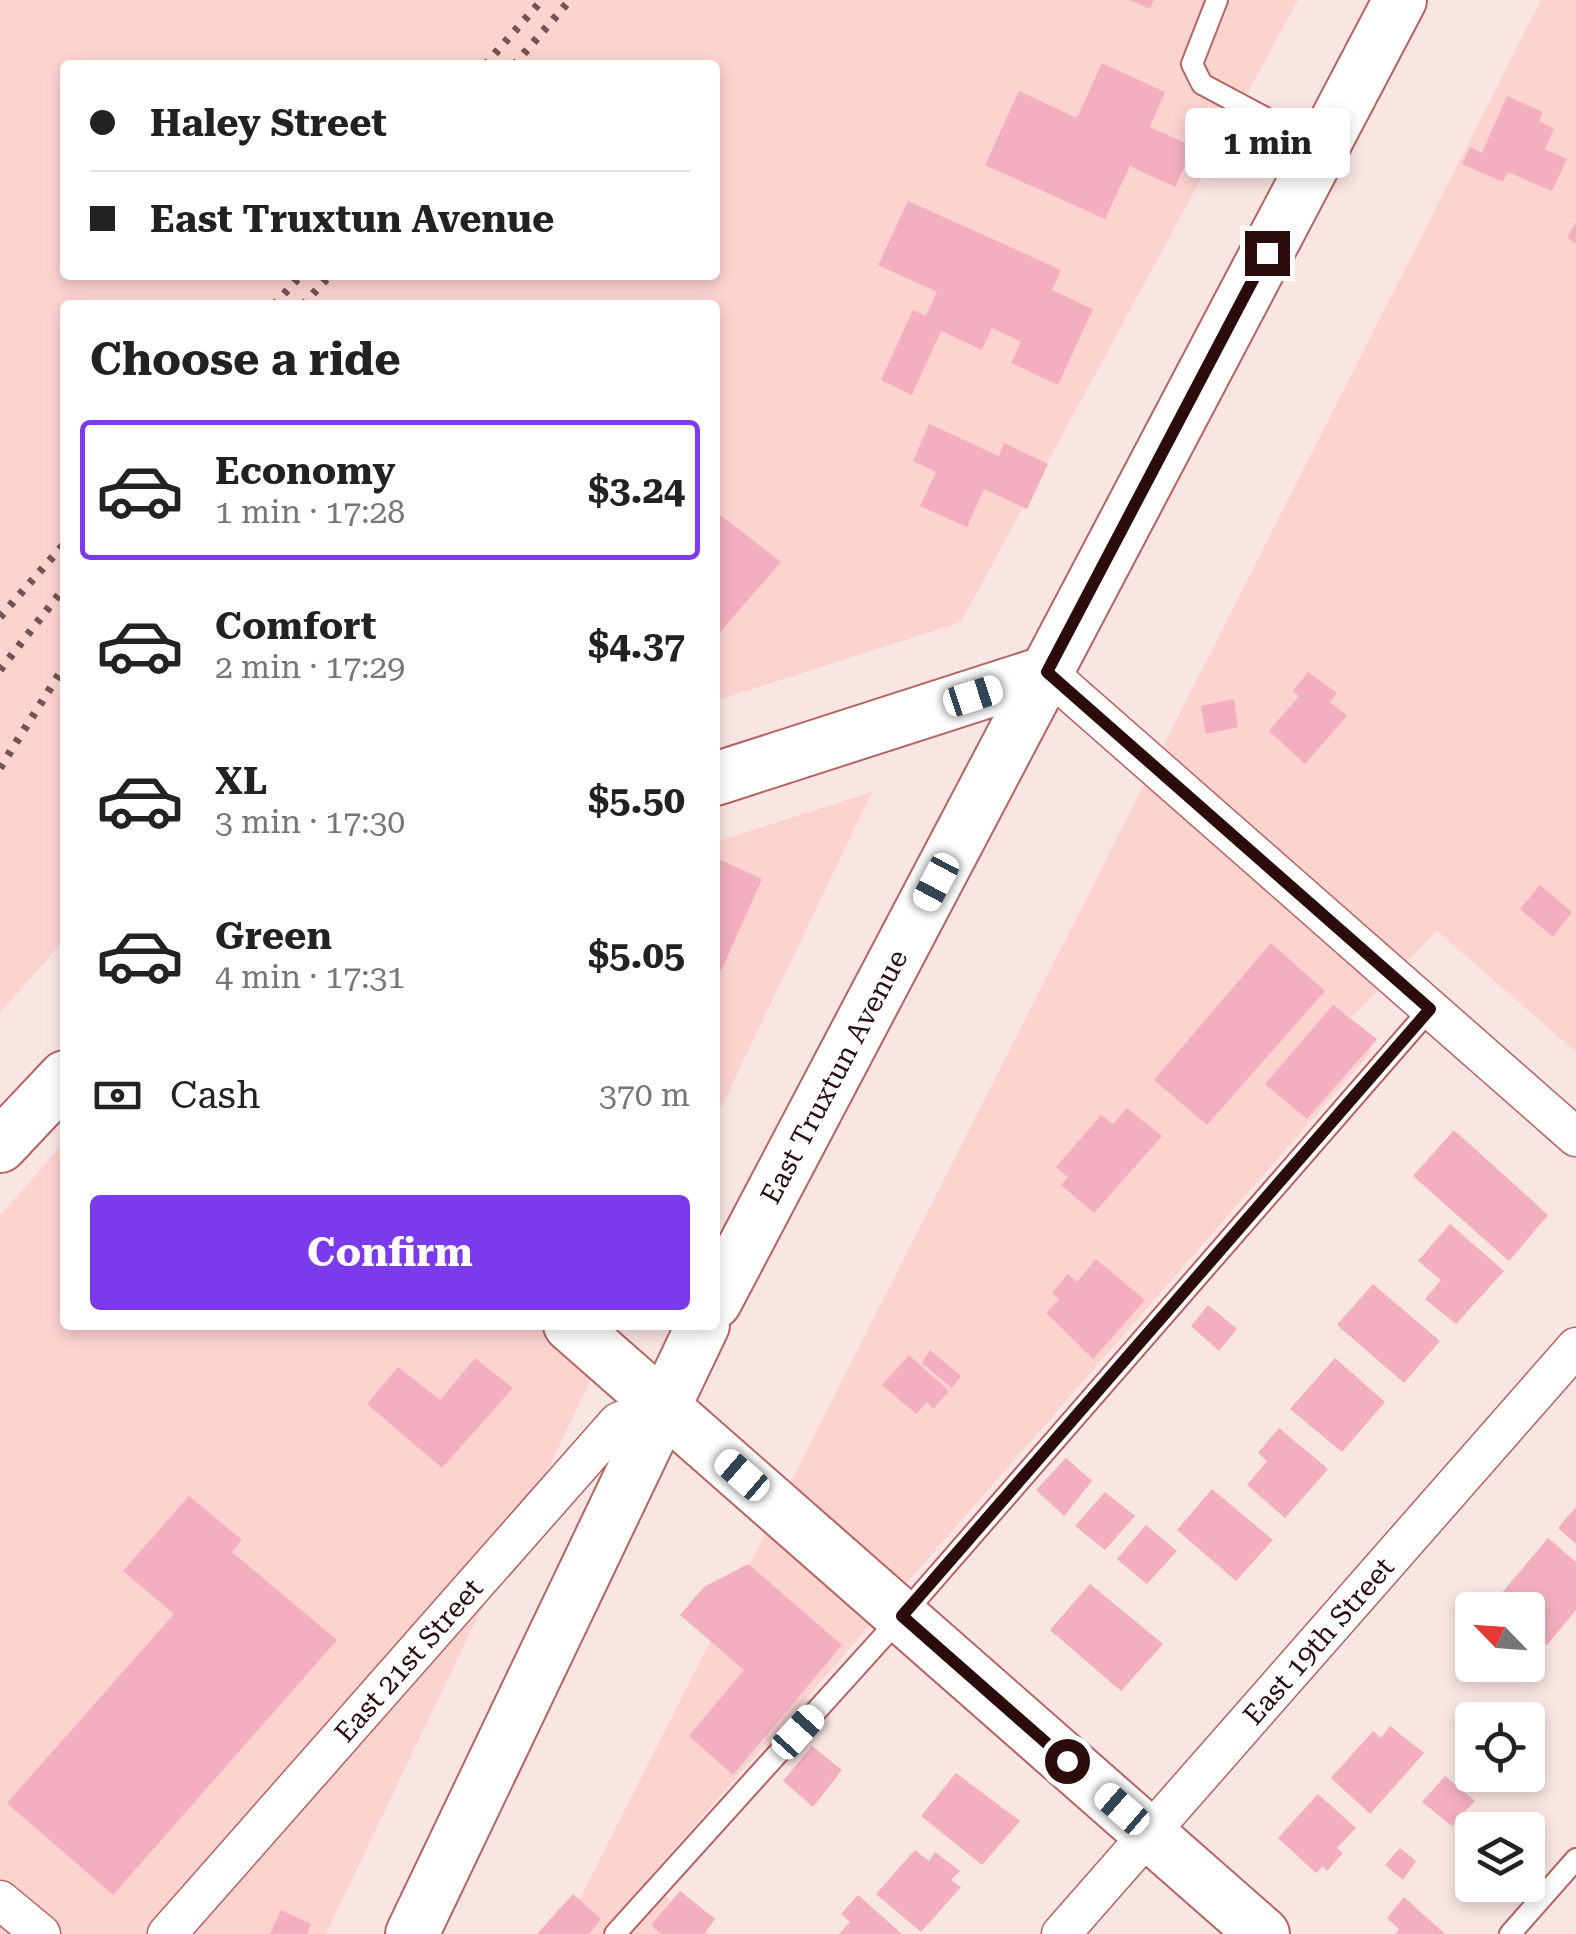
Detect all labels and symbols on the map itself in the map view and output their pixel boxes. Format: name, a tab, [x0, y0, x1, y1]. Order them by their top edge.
callout: 1 min	[1184, 108, 1350, 178]
route end	[1245, 231, 1290, 276]
car	[940, 672, 1006, 720]
car	[909, 848, 963, 916]
street label: East Truxtun Avenue	[754, 944, 915, 1209]
car	[710, 1444, 774, 1506]
street label: East 19th Street	[1236, 1551, 1401, 1732]
street label: East 21st Street	[328, 1572, 489, 1749]
north arrow	[1455, 1592, 1545, 1682]
car	[767, 1700, 829, 1764]
route start	[1045, 1739, 1090, 1784]
car	[1090, 1778, 1154, 1840]

